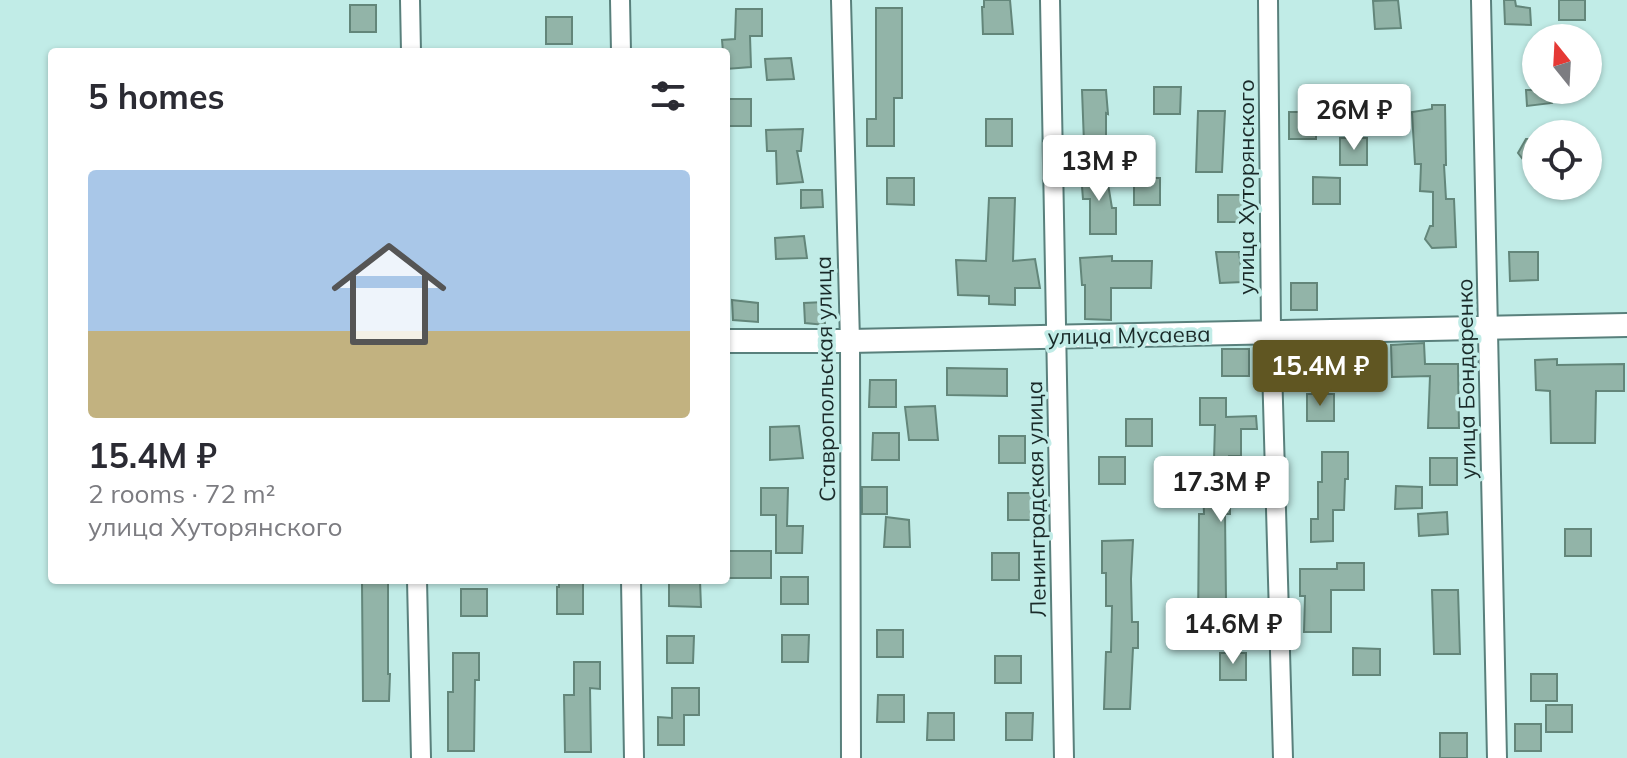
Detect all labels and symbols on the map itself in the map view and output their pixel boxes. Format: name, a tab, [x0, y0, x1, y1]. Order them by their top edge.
north arrow	[1522, 24, 1602, 104]
street label: улица Хуторянского	[1232, 79, 1260, 295]
pin: 26M ₽	[1298, 84, 1410, 152]
pin: 13M ₽	[1043, 135, 1155, 203]
street label: Ставропольская улица	[809, 256, 841, 502]
street label: улица Бондаренко	[1450, 278, 1482, 480]
street label: улица Мусаева	[1047, 320, 1211, 350]
pin: 15.4M ₽	[1246, 340, 1394, 408]
street label: Ленинградская улица	[1020, 380, 1052, 618]
pin: 17.3M ₽	[1147, 456, 1295, 524]
pin: 14.6M ₽	[1159, 598, 1307, 666]

